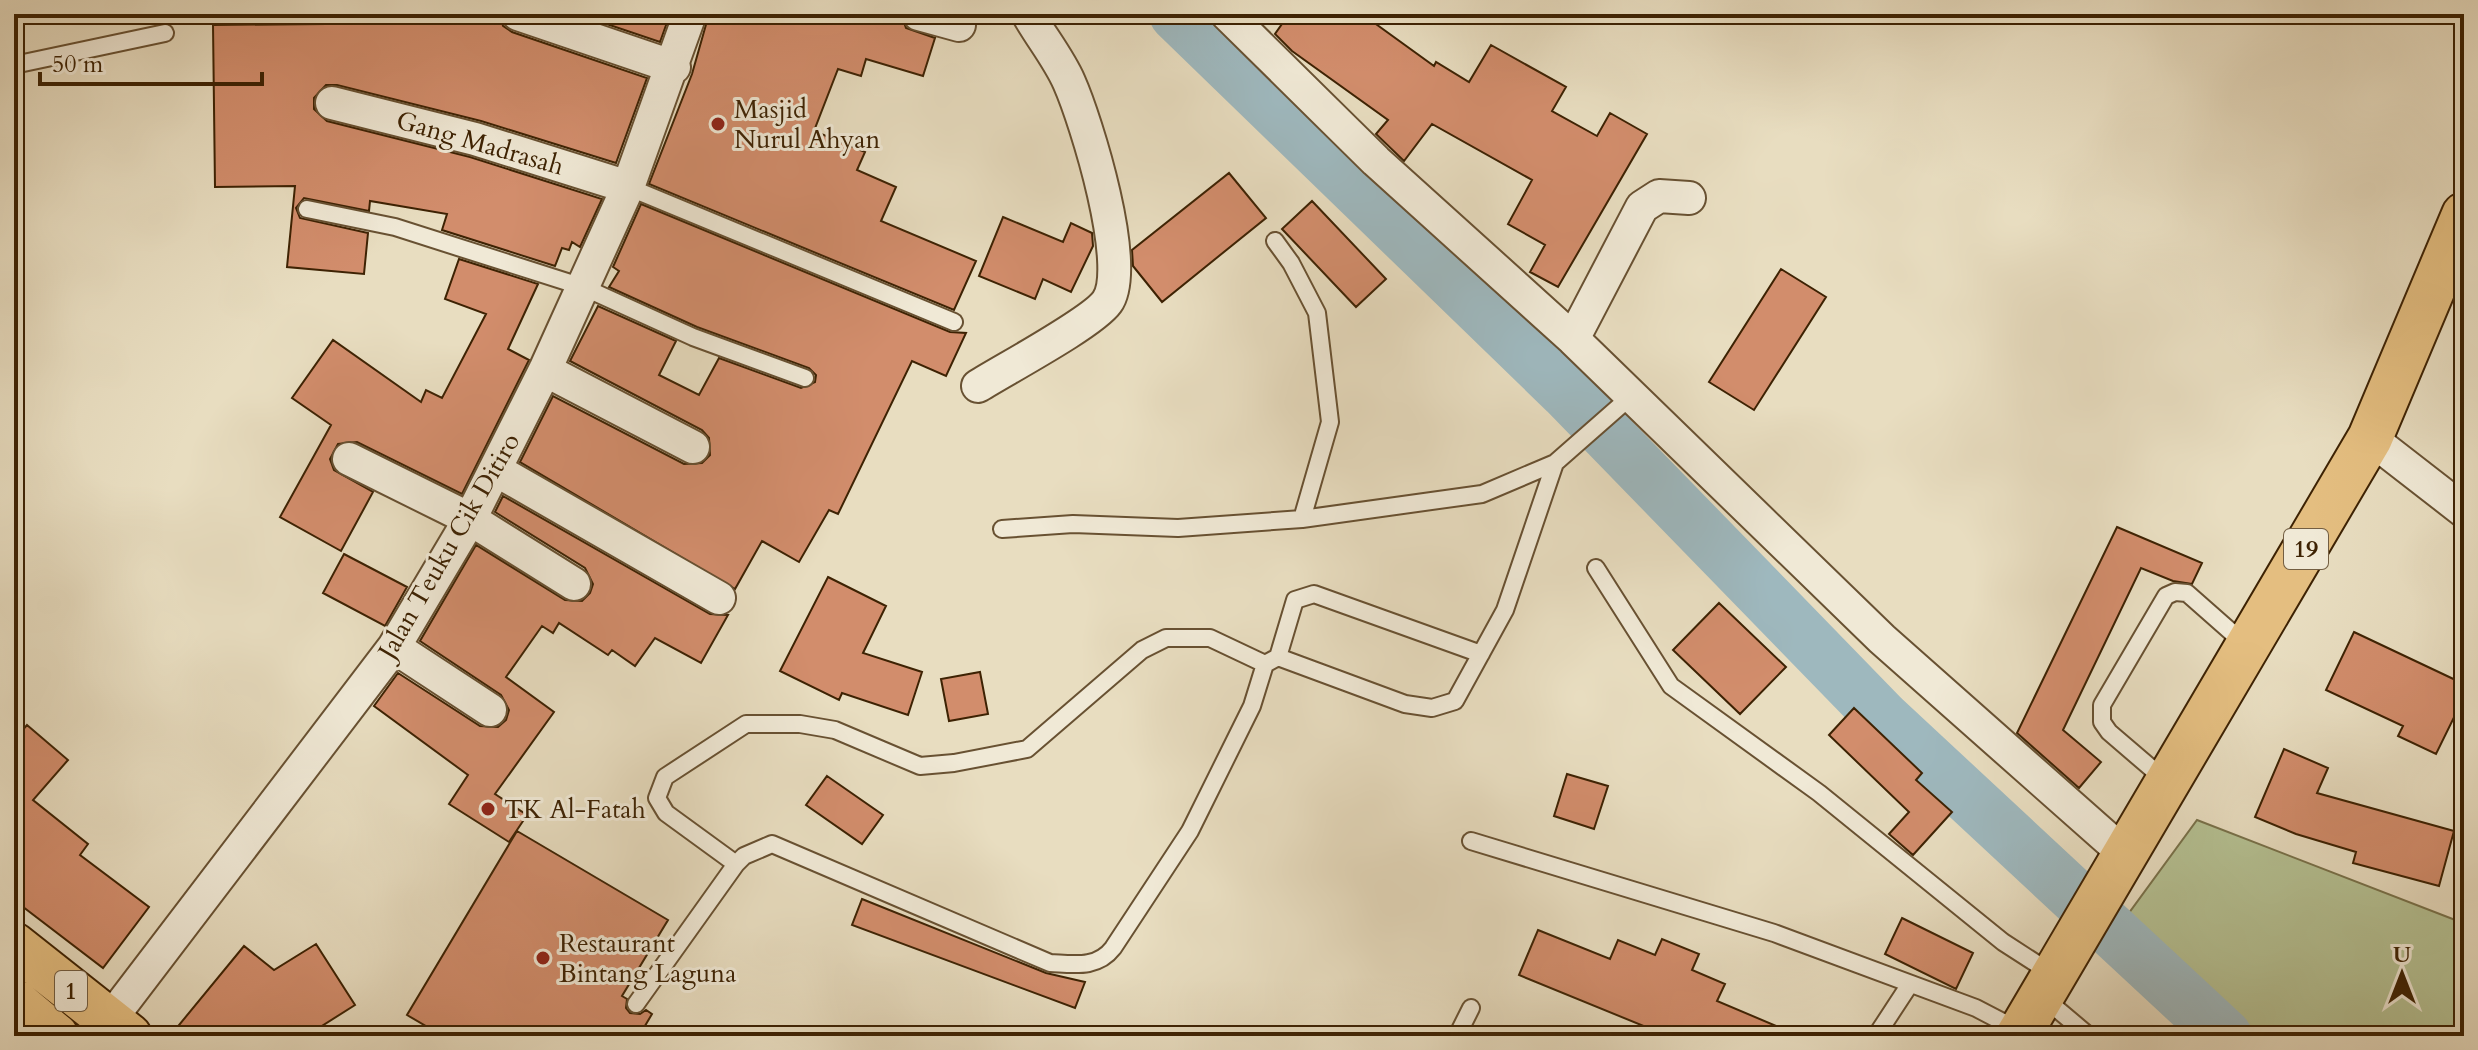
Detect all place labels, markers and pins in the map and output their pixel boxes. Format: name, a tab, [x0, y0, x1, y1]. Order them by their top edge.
place label: Masjid Nurul Ahyan	[734, 92, 881, 157]
marker: Masjid Nurul Ahyan	[709, 115, 727, 133]
place label: TK Al-Fatah	[504, 792, 646, 827]
marker: TK Al-Fatah	[479, 800, 497, 818]
place label: Restaurant Bintang Laguna	[559, 926, 736, 991]
marker: Restaurant Bintang Laguna	[534, 949, 552, 967]

